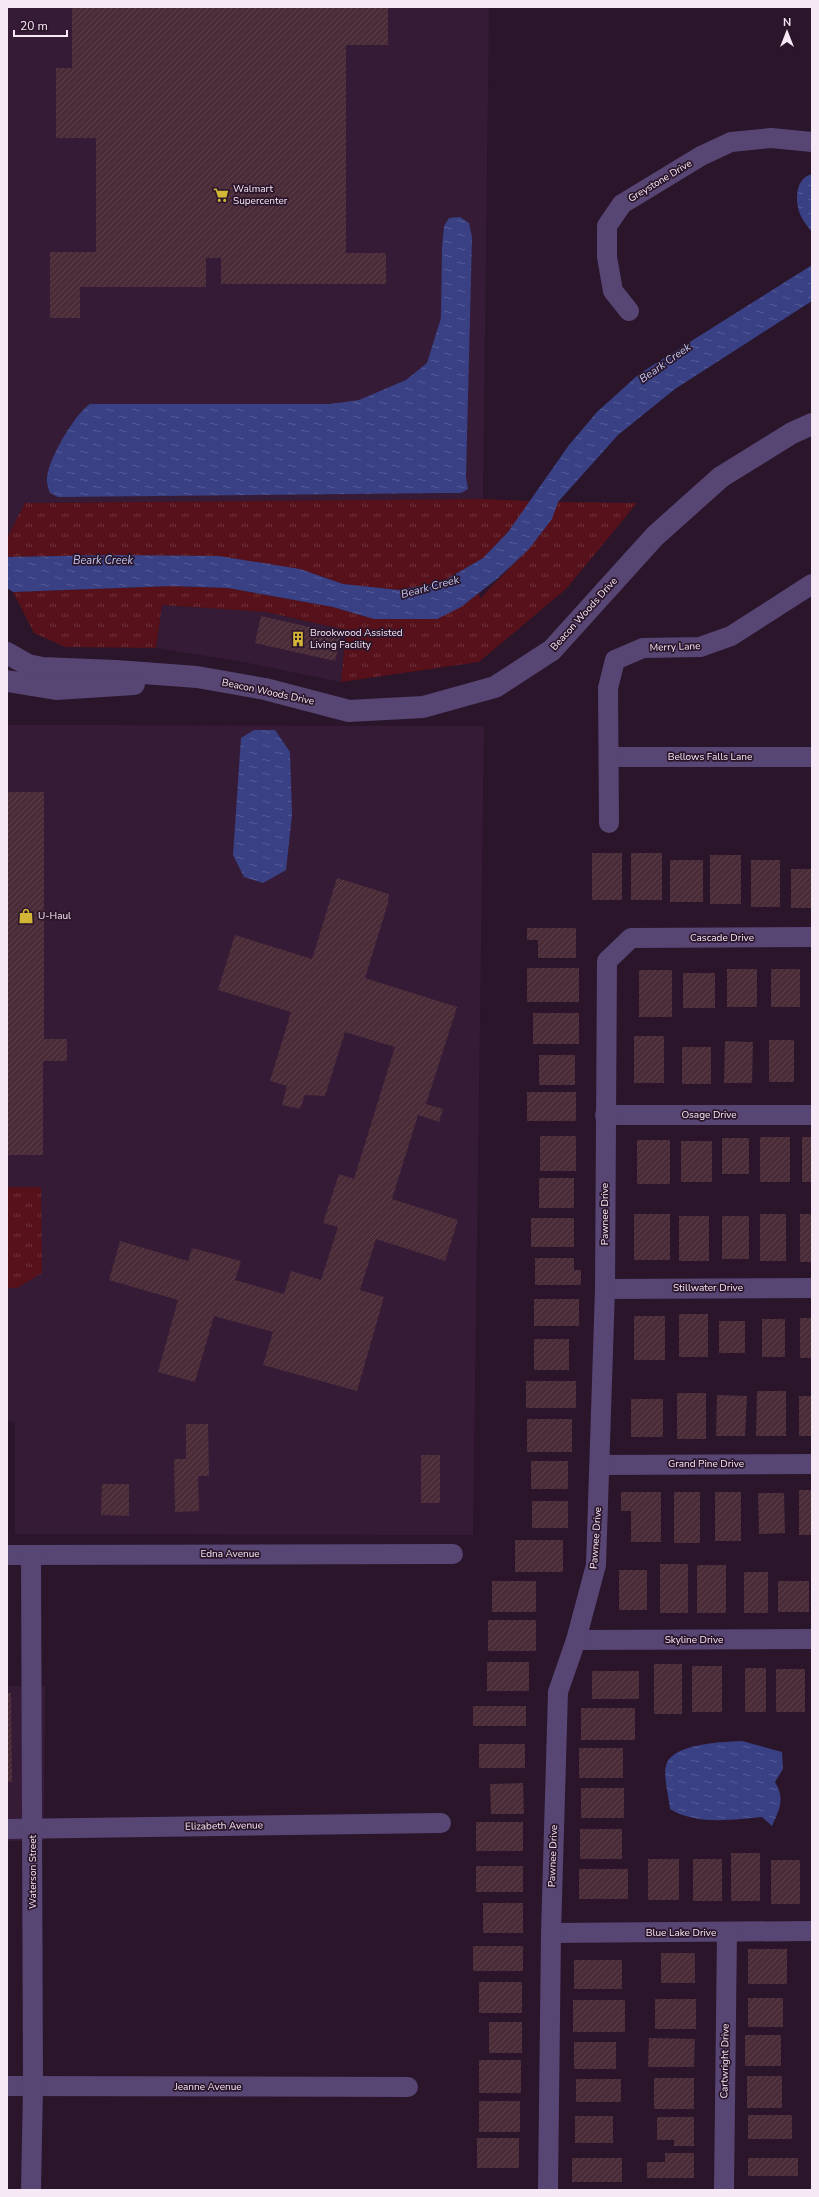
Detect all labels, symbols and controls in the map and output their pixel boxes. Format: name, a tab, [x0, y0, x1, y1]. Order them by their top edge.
scale bar	[14, 12, 67, 38]
north arrow	[767, 12, 807, 52]
text: N	[783, 15, 791, 30]
text: 20 m	[20, 18, 48, 34]
street label: Greystone Drive	[625, 156, 695, 206]
place label: Walmart Supercenter	[233, 182, 288, 208]
supermarket icon: Walmart Supercenter	[212, 186, 230, 204]
water label: Beark Creek	[636, 339, 694, 386]
water label: Beark Creek	[73, 553, 133, 568]
water label: Beark Creek	[399, 572, 461, 602]
street label: Beacon Woods Drive	[547, 574, 621, 654]
place label: Brookwood Assisted Living Facility	[310, 626, 403, 652]
building icon: Brookwood Assisted Living Facility	[289, 630, 307, 648]
street label: Merry Lane	[649, 639, 701, 655]
street label: Beacon Woods Drive	[220, 675, 316, 709]
street label: Bellows Falls Lane	[668, 750, 752, 764]
shop icon: U-Haul	[17, 907, 35, 925]
place label: U-Haul	[38, 909, 71, 923]
street label: Cascade Drive	[690, 931, 754, 945]
street label: Osage Drive	[681, 1108, 737, 1122]
street label: Pawnee Drive	[598, 1183, 612, 1245]
street label: Stillwater Drive	[673, 1281, 743, 1295]
street label: Grand Pine Drive	[668, 1457, 744, 1471]
street label: Pawnee Drive	[587, 1506, 605, 1570]
street label: Edna Avenue	[200, 1547, 260, 1561]
street label: Skyline Drive	[665, 1633, 723, 1647]
street label: Elizabeth Avenue	[185, 1818, 263, 1834]
street label: Pawnee Drive	[545, 1825, 561, 1887]
street label: Waterson Street	[26, 1835, 40, 1909]
street label: Blue Lake Drive	[646, 1926, 716, 1940]
street label: Cartwright Drive	[717, 2023, 733, 2099]
street label: Jeanne Avenue	[173, 2080, 242, 2094]

